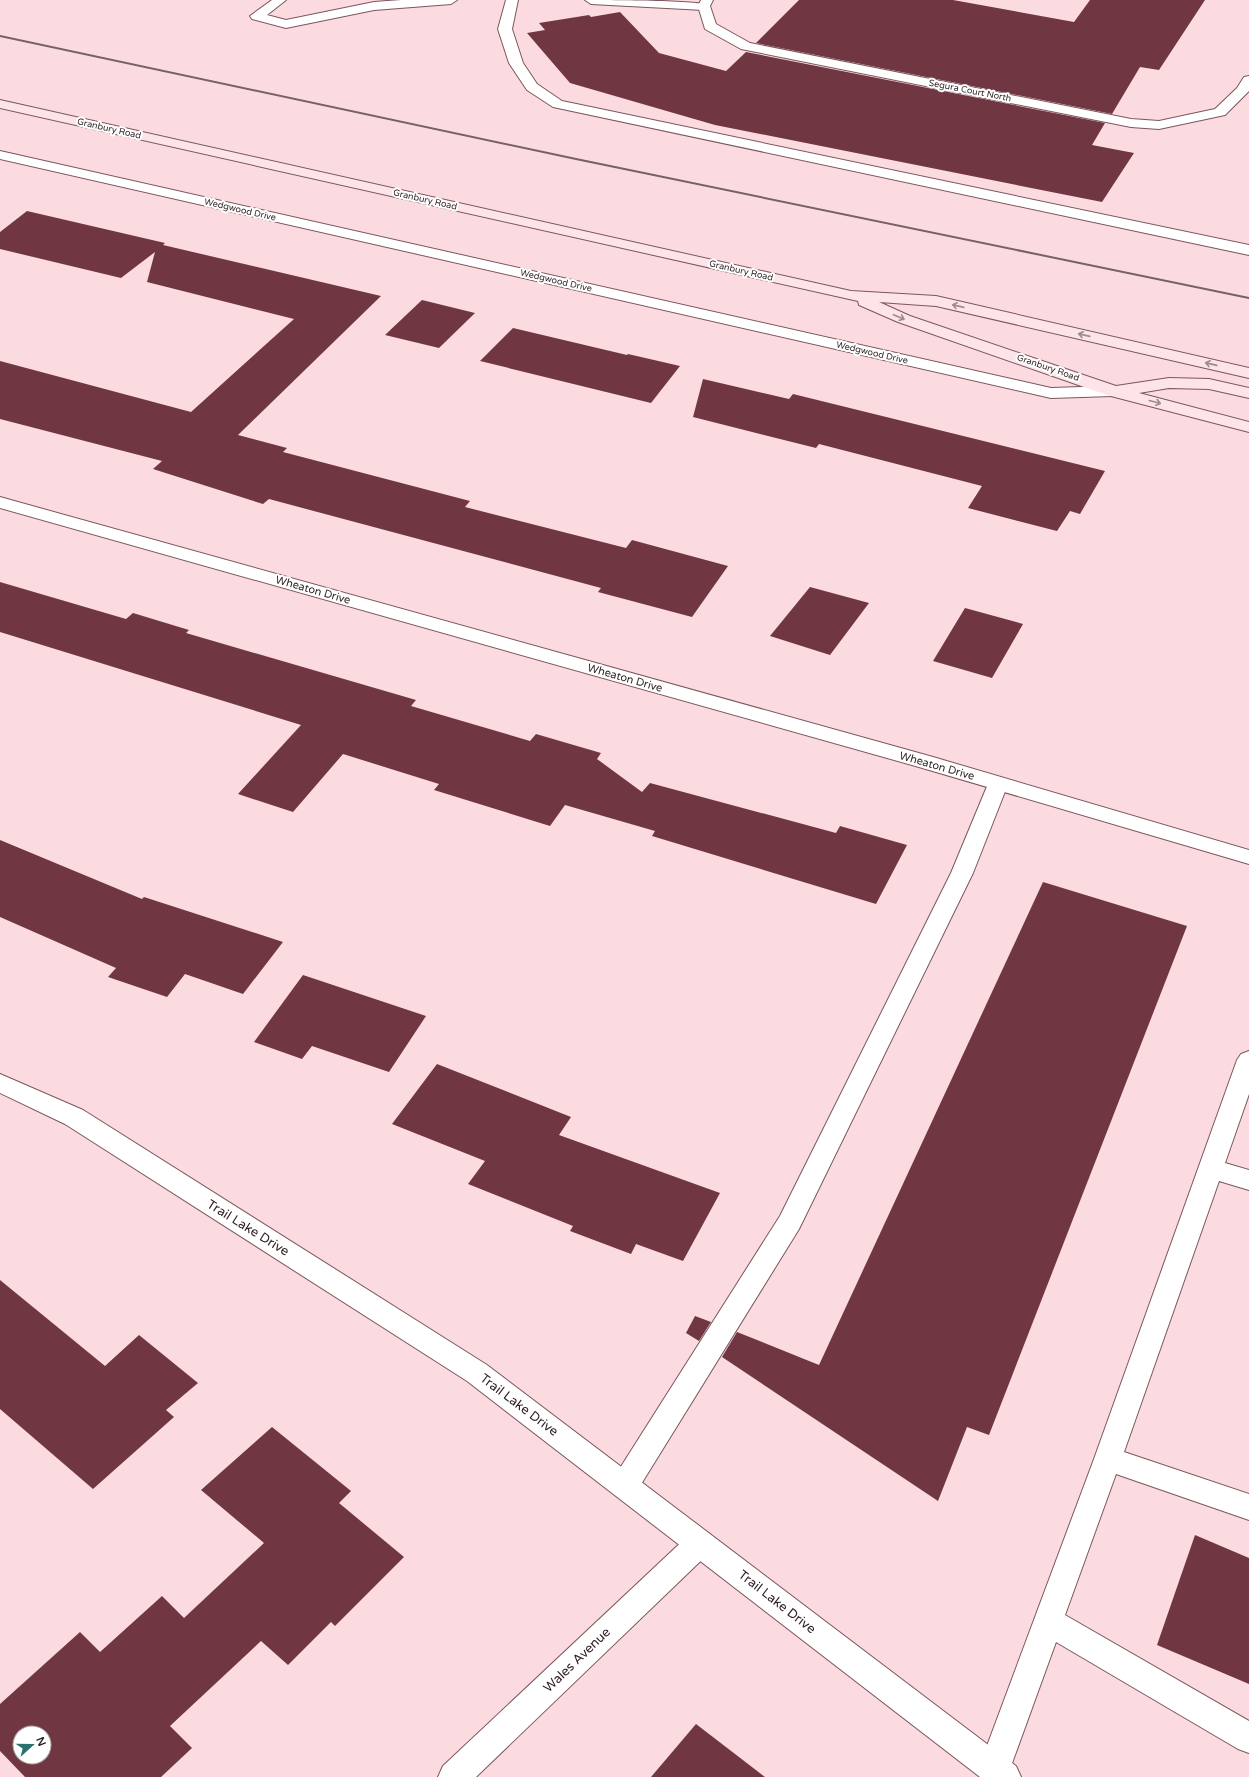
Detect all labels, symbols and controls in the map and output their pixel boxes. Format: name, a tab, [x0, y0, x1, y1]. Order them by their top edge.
street label: Segura Court North	[928, 78, 1012, 104]
street label: Granbury Road	[76, 116, 142, 142]
street label: Granbury Road	[392, 187, 458, 213]
street label: Wedgwood Drive	[203, 196, 277, 224]
street label: Granbury Road	[708, 258, 774, 284]
street label: Wedgwood Drive	[519, 267, 593, 295]
one-way arrow	[951, 302, 964, 310]
one-way arrow	[893, 314, 905, 321]
one-way arrow	[1078, 331, 1091, 339]
street label: Wedgwood Drive	[835, 339, 909, 367]
street label: Granbury Road	[1015, 352, 1081, 384]
one-way arrow	[1205, 360, 1218, 368]
one-way arrow	[1149, 399, 1162, 407]
street label: Wheaton Drive	[274, 573, 352, 607]
street label: Wheaton Drive	[586, 661, 664, 695]
street label: Wheaton Drive	[898, 749, 976, 783]
street label: Trail Lake Drive	[204, 1196, 292, 1260]
street label: Trail Lake Drive	[477, 1370, 561, 1440]
street label: Trail Lake Drive	[735, 1567, 819, 1637]
street label: Wales Avenue	[540, 1624, 614, 1696]
north arrow	[12, 1725, 52, 1765]
text: N	[33, 1735, 49, 1748]

